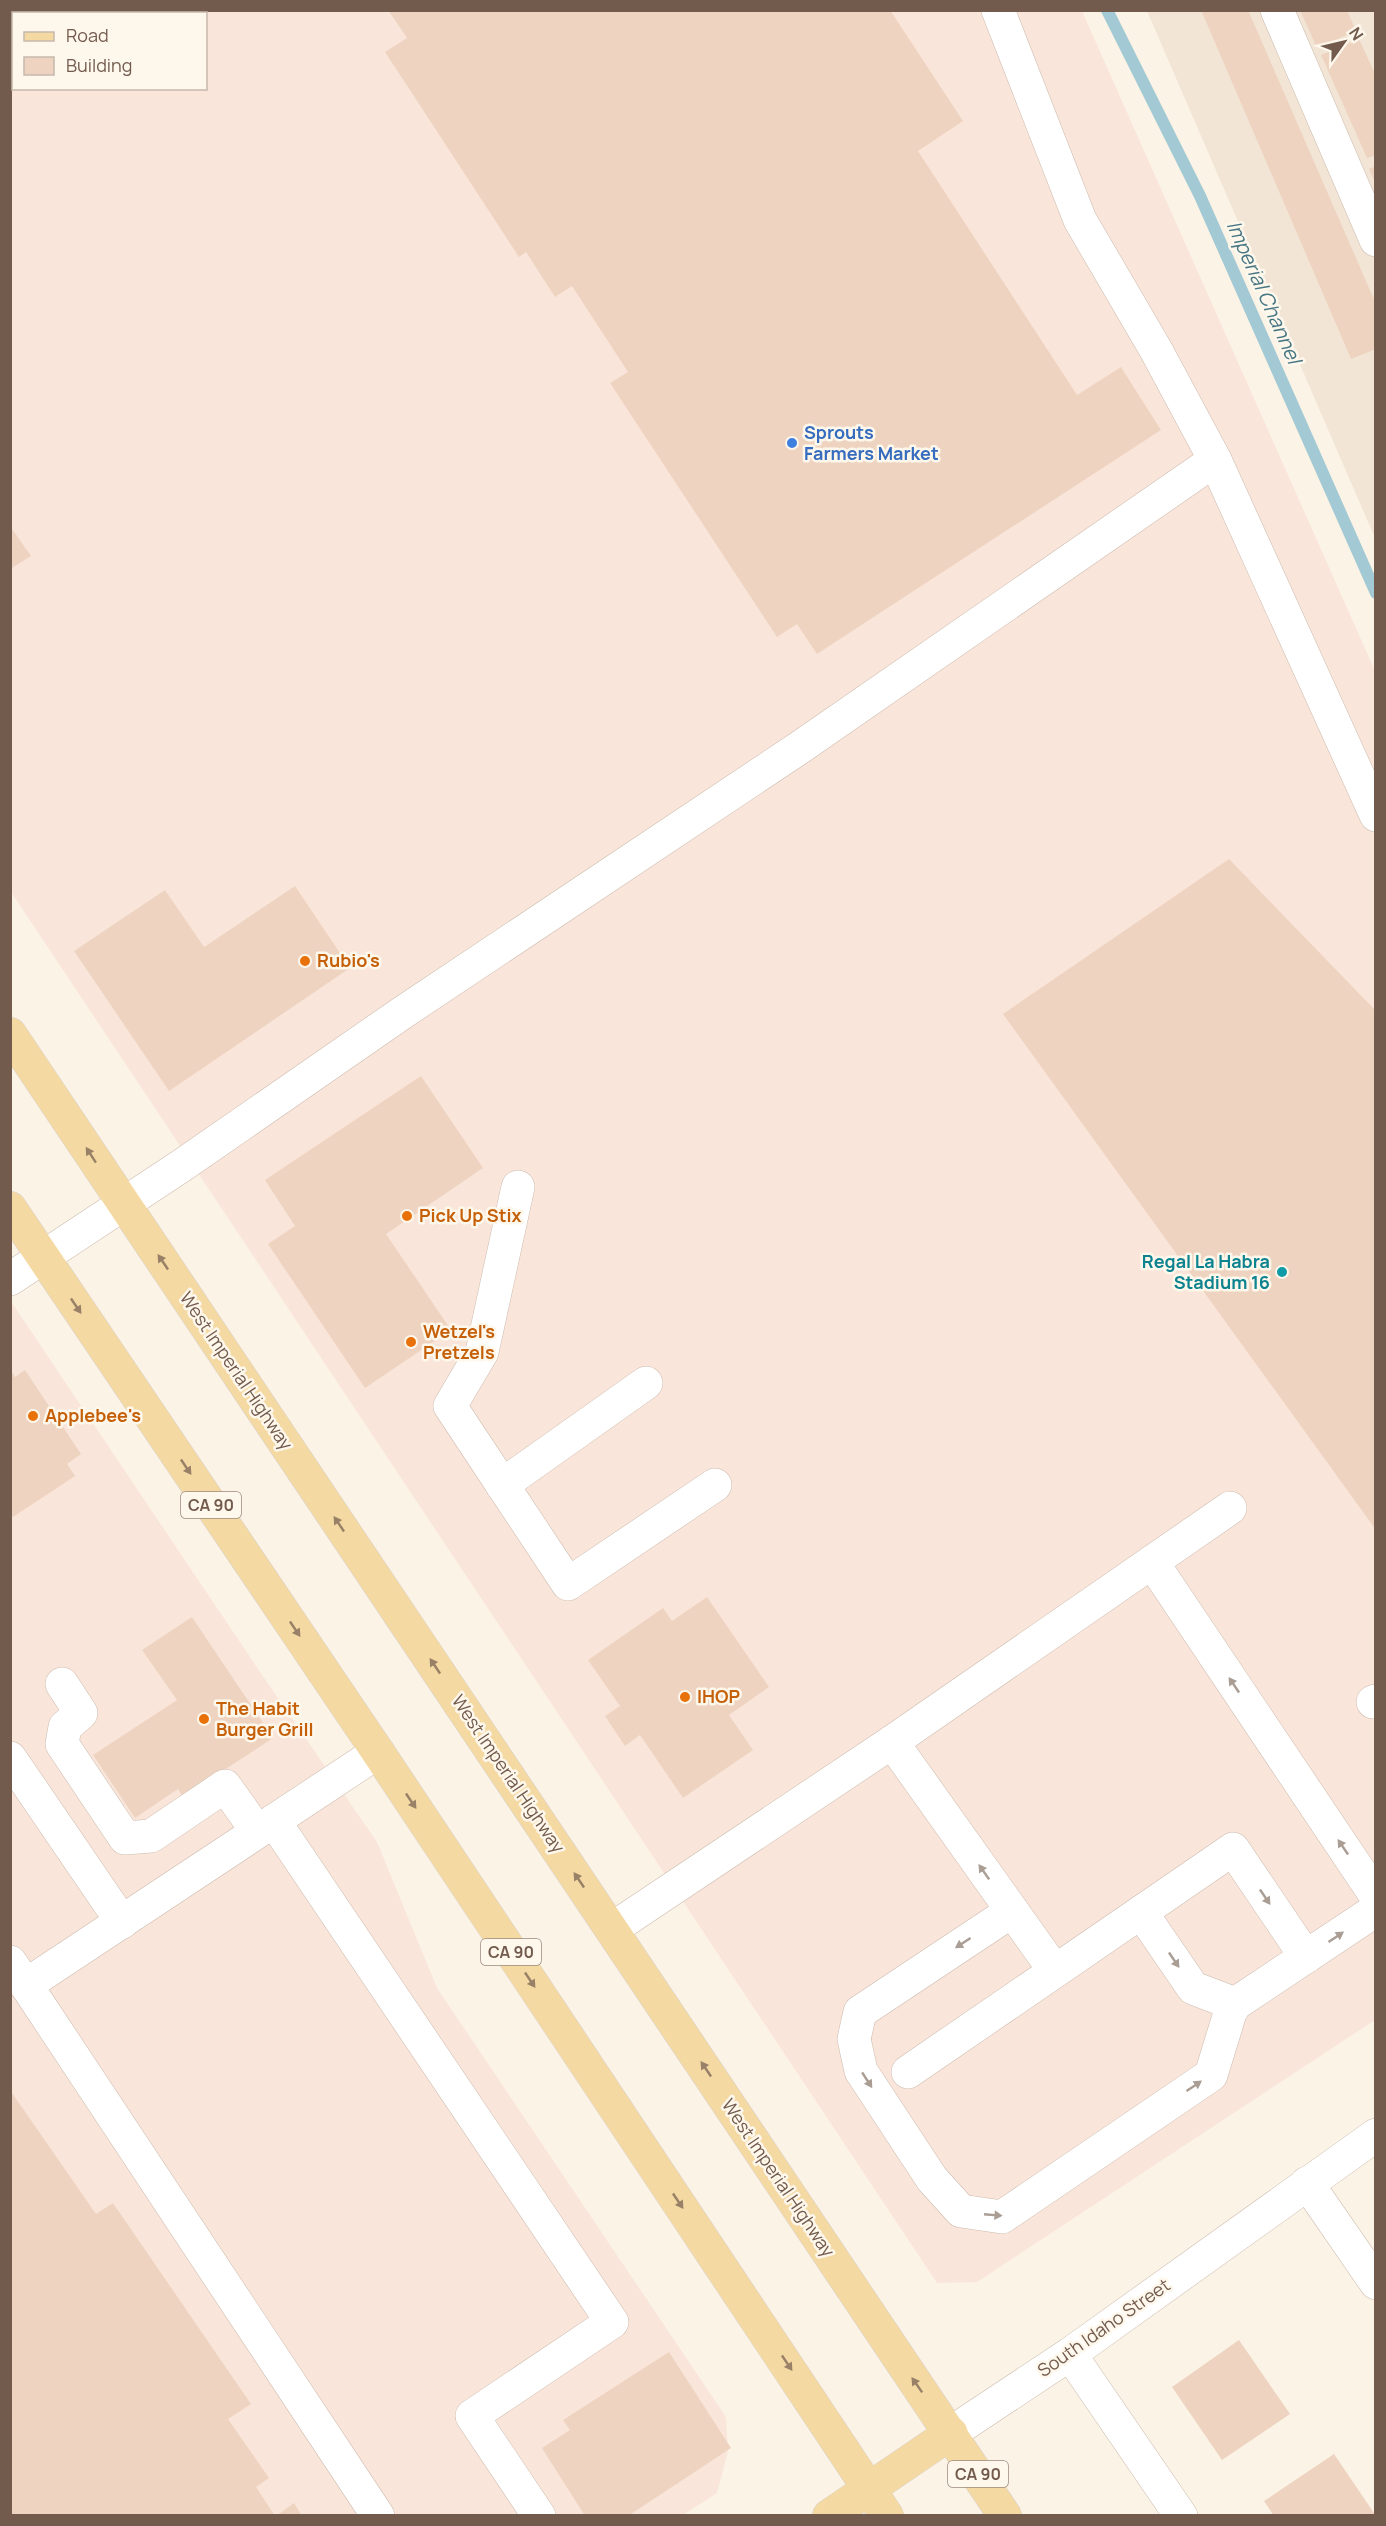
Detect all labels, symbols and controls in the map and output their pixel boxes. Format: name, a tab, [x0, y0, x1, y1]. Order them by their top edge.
legend	[12, 12, 207, 90]
north arrow	[1314, 12, 1374, 72]
text: Road	[66, 23, 109, 47]
text: N	[1344, 23, 1369, 45]
text: Building	[66, 53, 132, 77]
water label: Imperial Channel	[1221, 216, 1309, 370]
place label: Sprouts Farmers Market	[804, 420, 939, 465]
marker: Sprouts Farmers Market	[785, 436, 799, 450]
place label: Rubio's	[317, 948, 380, 972]
marker: Rubio's	[298, 954, 312, 968]
one-way arrow	[85, 1148, 97, 1164]
place label: Pick Up Stix	[419, 1203, 522, 1227]
marker: Pick Up Stix	[400, 1209, 414, 1223]
place label: Regal La Habra Stadium 16	[1142, 1249, 1270, 1294]
one-way arrow	[157, 1254, 168, 1270]
marker: Regal La Habra Stadium 16	[1275, 1265, 1289, 1279]
street label: West Imperial Highway	[175, 1287, 299, 1455]
one-way arrow	[71, 1297, 82, 1314]
place label: Wetzel's Pretzels	[423, 1319, 495, 1364]
marker: Wetzel's Pretzels	[404, 1335, 418, 1349]
place label: Applebee's	[45, 1403, 141, 1427]
marker: Applebee's	[26, 1409, 40, 1423]
one-way arrow	[180, 1459, 192, 1475]
road number: CA 90	[181, 1492, 241, 1518]
one-way arrow	[333, 1516, 345, 1532]
one-way arrow	[289, 1620, 301, 1636]
one-way arrow	[430, 1658, 441, 1674]
one-way arrow	[1229, 1677, 1240, 1693]
place label: IHOP	[697, 1684, 740, 1708]
street label: West Imperial Highway	[447, 1690, 571, 1858]
marker: IHOP	[678, 1690, 692, 1704]
place label: The Habit Burger Grill	[216, 1696, 314, 1741]
marker: The Habit Burger Grill	[197, 1712, 211, 1726]
one-way arrow	[405, 1792, 416, 1809]
one-way arrow	[1338, 1839, 1349, 1855]
one-way arrow	[979, 1864, 990, 1880]
one-way arrow	[574, 1872, 585, 1888]
one-way arrow	[1259, 1889, 1271, 1905]
one-way arrow	[1328, 1931, 1345, 1942]
one-way arrow	[955, 1937, 971, 1949]
road number: CA 90	[481, 1939, 541, 1965]
one-way arrow	[1168, 1952, 1180, 1968]
one-way arrow	[524, 1972, 536, 1988]
one-way arrow	[700, 2061, 711, 2077]
one-way arrow	[861, 2072, 872, 2088]
one-way arrow	[1185, 2080, 1201, 2092]
street label: West Imperial Highway	[717, 2094, 841, 2262]
one-way arrow	[672, 2193, 683, 2209]
one-way arrow	[984, 2210, 1003, 2220]
street label: South Idaho Street	[1032, 2272, 1174, 2382]
one-way arrow	[781, 2354, 792, 2371]
one-way arrow	[912, 2377, 923, 2393]
road number: CA 90	[948, 2461, 1008, 2487]

